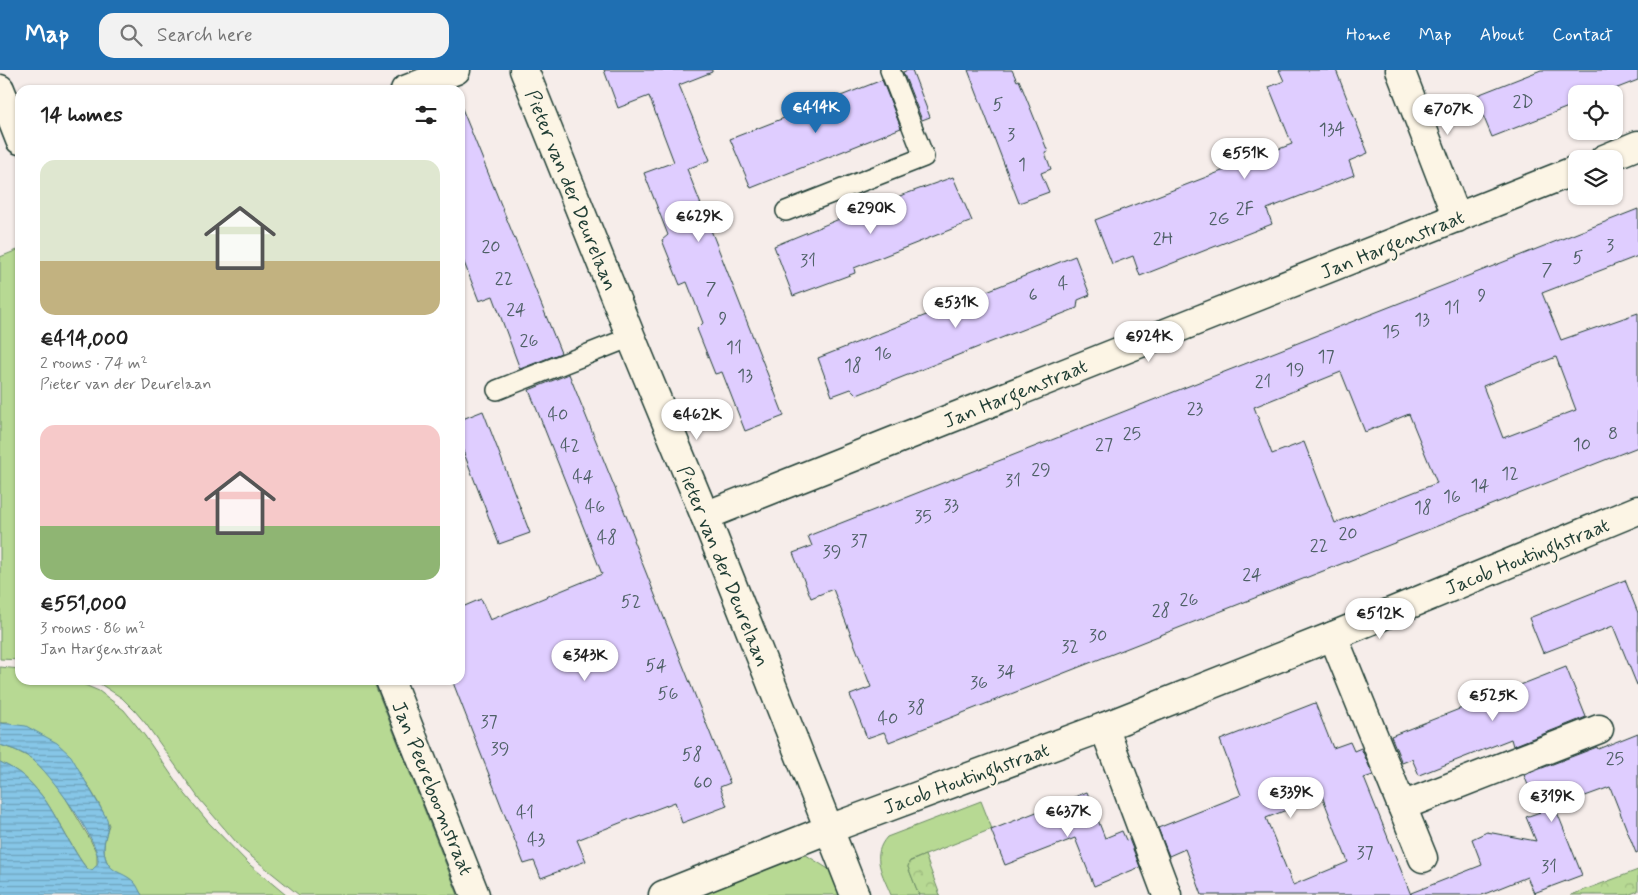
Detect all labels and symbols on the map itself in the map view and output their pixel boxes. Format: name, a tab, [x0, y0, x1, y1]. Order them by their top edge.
street label: Pieter van der Deurelaan	[518, 86, 623, 295]
house number: 2D	[1512, 90, 1534, 114]
pin: €414K	[781, 92, 851, 134]
house number: 5	[993, 93, 1004, 117]
pin: €707K	[1413, 93, 1483, 136]
house number: 134	[1319, 118, 1346, 142]
house number: 3	[1007, 123, 1015, 147]
pin: €551K	[1210, 138, 1280, 180]
house number: 1	[1018, 153, 1026, 177]
pin: €290K	[836, 192, 906, 235]
house number: 2F	[1236, 197, 1254, 221]
pin: €629K	[664, 200, 734, 243]
street label: Jan Hargenstraat	[1317, 204, 1469, 288]
house number: 2G	[1209, 207, 1229, 231]
house number: 2H	[1153, 227, 1173, 251]
house number: 3	[1606, 234, 1614, 258]
house number: 20	[481, 235, 501, 259]
house number: 5	[1573, 246, 1584, 270]
house number: 31	[800, 249, 816, 273]
house number: 7	[1542, 258, 1553, 282]
house number: 22	[495, 267, 513, 291]
house number: 4	[1058, 272, 1068, 296]
house number: 7	[706, 277, 717, 301]
house number: 6	[1028, 283, 1038, 307]
house number: 9	[1478, 284, 1487, 308]
pin: €531K	[921, 286, 991, 329]
house number: 11	[1444, 296, 1460, 320]
house number: 24	[506, 298, 526, 322]
house number: 9	[719, 307, 728, 331]
house number: 13	[1414, 308, 1430, 332]
pin: €924K	[1114, 320, 1184, 363]
house number: 15	[1382, 320, 1400, 344]
house number: 26	[520, 329, 538, 353]
house number: 11	[726, 336, 742, 360]
house number: 16	[874, 342, 892, 366]
house number: 17	[1317, 345, 1335, 369]
street label: Jan Hargenstraat	[940, 353, 1092, 437]
house number: 18	[844, 354, 862, 378]
house number: 19	[1286, 358, 1304, 382]
house number: 13	[737, 364, 753, 388]
house number: 21	[1255, 370, 1271, 394]
house number: 23	[1187, 397, 1204, 421]
pin: €462K	[662, 398, 732, 441]
house number: 40	[548, 403, 568, 427]
house number: 25	[1123, 422, 1141, 446]
house number: 8	[1608, 422, 1618, 446]
house number: 27	[1095, 433, 1113, 457]
house number: 10	[1573, 433, 1591, 457]
house number: 42	[560, 434, 580, 458]
house number: 29	[1031, 458, 1051, 482]
street label: Pieter van der Deurelaan	[670, 462, 775, 671]
house number: 12	[1501, 462, 1519, 486]
house number: 44	[572, 465, 594, 489]
house number: 31	[1005, 469, 1021, 493]
house number: 14	[1471, 474, 1490, 498]
house number: 16	[1443, 485, 1461, 509]
house number: 33	[943, 494, 959, 518]
house number: 46	[585, 495, 605, 519]
house number: 18	[1414, 496, 1432, 520]
house number: 35	[914, 505, 932, 529]
street label: Jacob Houtinghstraat	[1441, 512, 1615, 605]
house number: 20	[1338, 522, 1358, 546]
house number: 48	[597, 526, 617, 550]
house number: 37	[850, 529, 868, 553]
house number: 22	[1310, 534, 1328, 558]
house number: 39	[823, 540, 841, 564]
house number: 24	[1242, 563, 1262, 587]
house number: 26	[1180, 588, 1198, 612]
house number: 52	[621, 590, 641, 614]
pin: €512K	[1345, 598, 1415, 640]
house number: 28	[1152, 599, 1170, 623]
house number: 30	[1089, 624, 1107, 648]
house number: 32	[1061, 635, 1079, 659]
pin: €343K	[550, 640, 620, 682]
house number: 54	[645, 654, 667, 678]
house number: 34	[996, 660, 1016, 684]
house number: 36	[970, 671, 988, 695]
pin: €525K	[1458, 680, 1528, 722]
house number: 56	[658, 682, 678, 706]
house number: 38	[907, 696, 925, 720]
street label: Jan Peereboomstraat	[384, 697, 479, 880]
house number: 40	[878, 707, 898, 731]
house number: 37	[480, 710, 498, 734]
house number: 39	[491, 737, 509, 761]
street label: Jacob Houtinghstraat	[880, 737, 1054, 824]
house number: 58	[682, 743, 702, 767]
house number: 25	[1606, 747, 1624, 771]
house number: 60	[693, 771, 713, 795]
pin: €339K	[1256, 776, 1326, 819]
pin: €319K	[1517, 780, 1587, 823]
pin: €637K	[1033, 796, 1103, 838]
house number: 41	[516, 801, 534, 825]
house number: 43	[527, 828, 545, 852]
house number: 37	[1356, 841, 1374, 865]
house number: 31	[1541, 855, 1557, 879]

